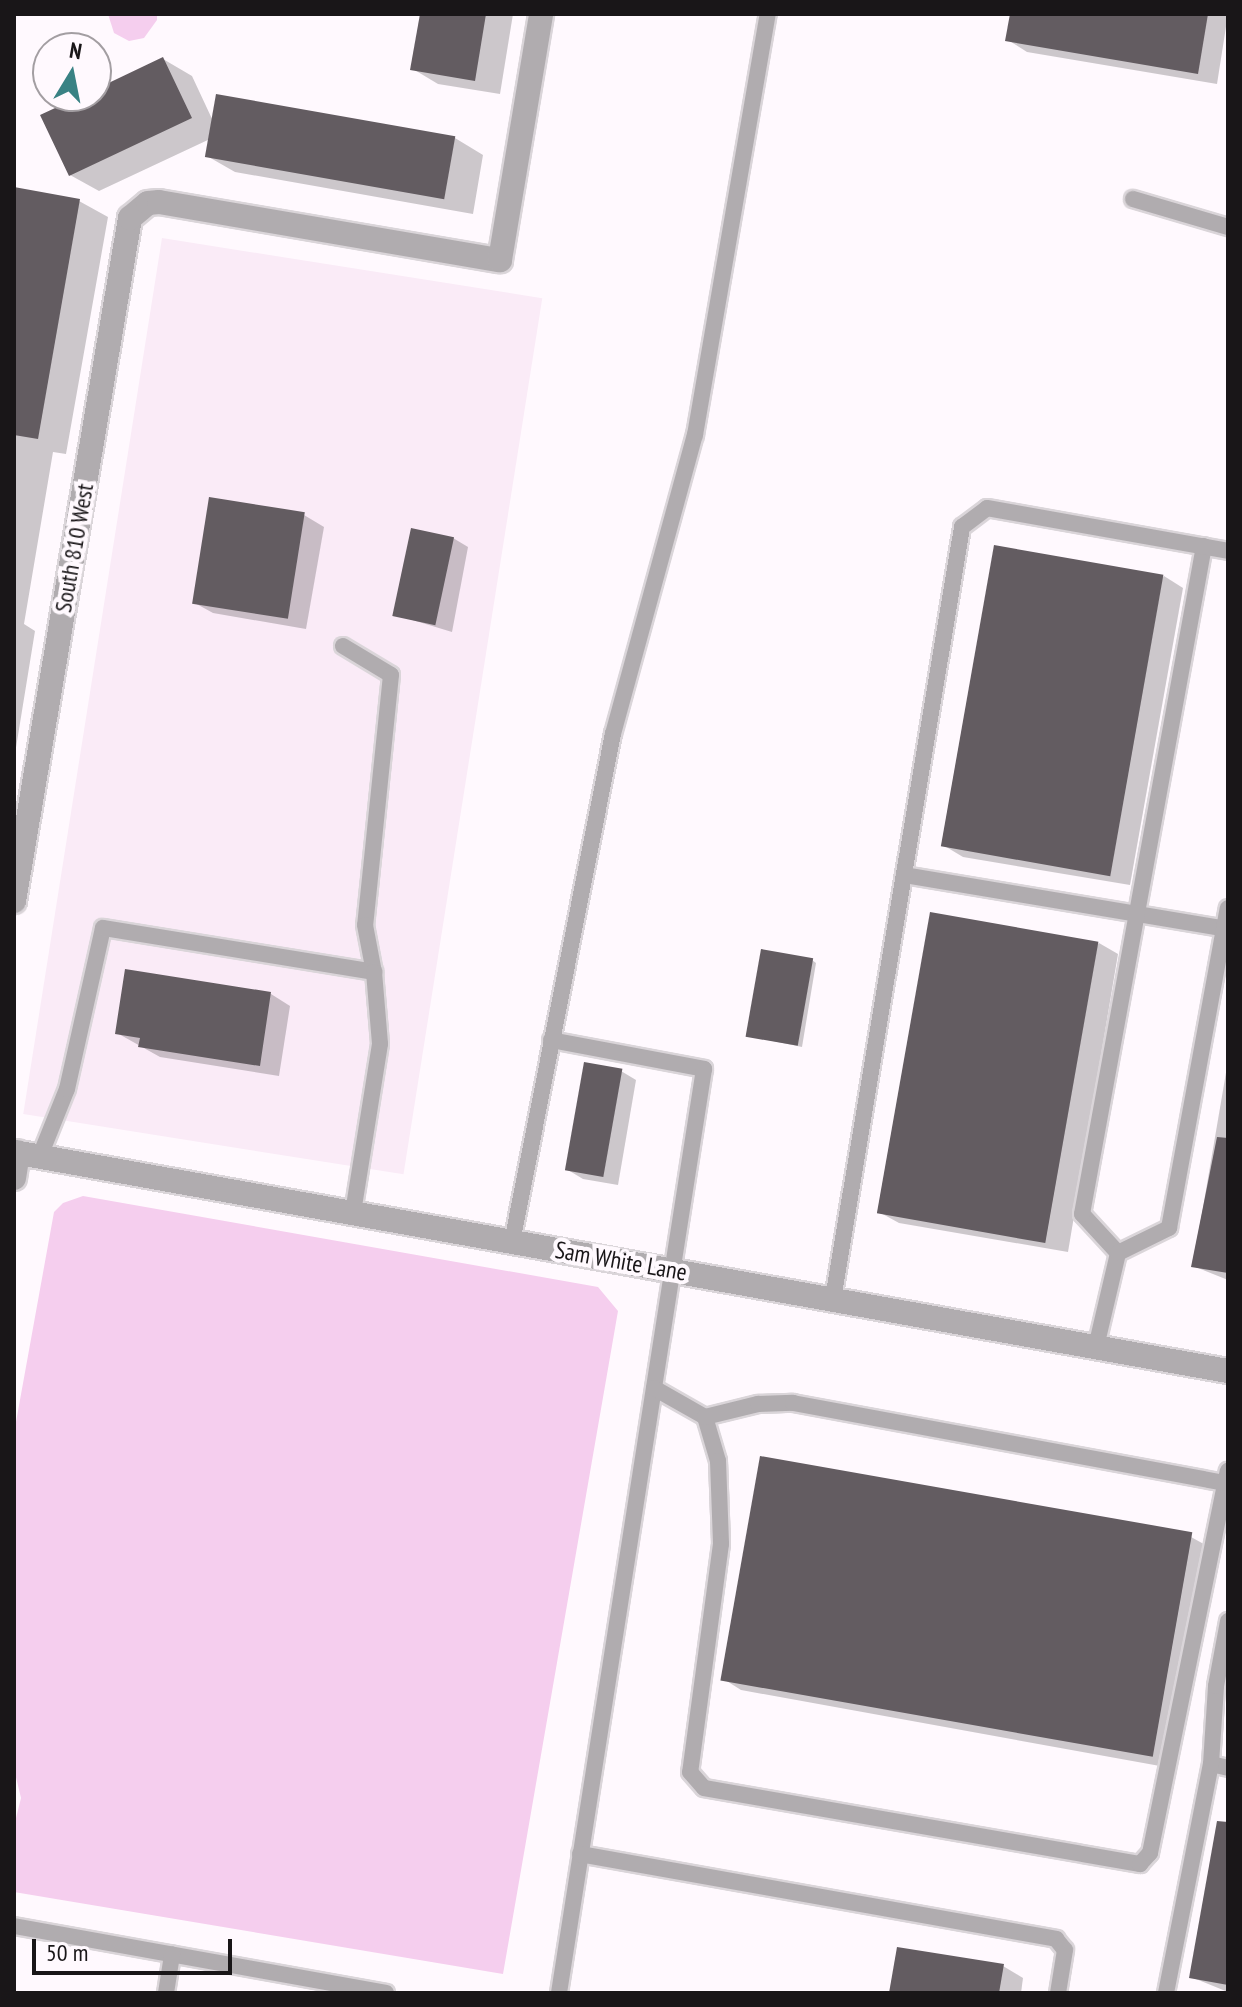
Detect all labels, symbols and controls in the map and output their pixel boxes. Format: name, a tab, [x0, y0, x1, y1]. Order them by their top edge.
north arrow	[32, 32, 112, 112]
text: N	[68, 36, 84, 65]
street label: South 810 West	[48, 481, 100, 615]
street label: Sam White Lane	[553, 1235, 689, 1287]
scale bar	[36, 1923, 236, 1973]
text: 50 m	[46, 1937, 88, 1968]

